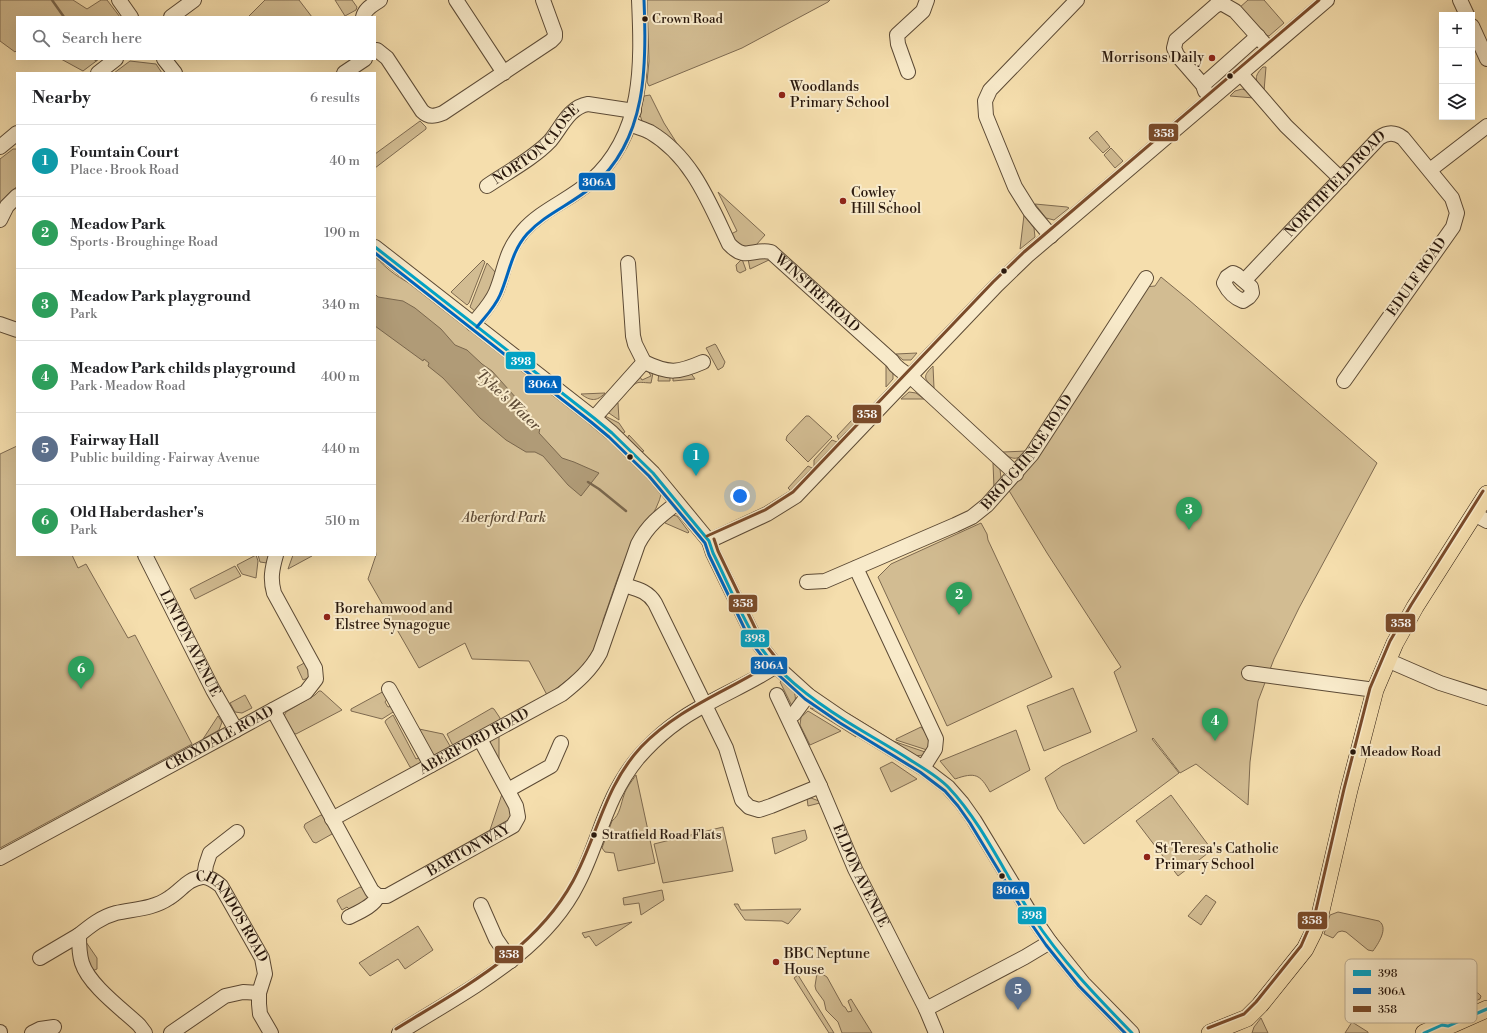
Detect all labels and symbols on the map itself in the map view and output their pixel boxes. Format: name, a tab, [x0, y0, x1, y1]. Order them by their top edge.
place label: Crown Road	[652, 11, 724, 27]
marker: Crown Road	[640, 14, 650, 24]
place label: Morrisons Daily	[1102, 49, 1204, 67]
marker: Morrisons Daily	[1207, 53, 1217, 63]
unlabelled marker	[1225, 71, 1235, 81]
place label: Woodlands Primary School	[789, 78, 889, 112]
marker: Woodlands Primary School	[777, 90, 787, 100]
street label: NORTON CLOSE	[489, 101, 583, 189]
line badge: 358	[1148, 123, 1179, 142]
text: 358	[1154, 127, 1174, 141]
street label: NORTHFIELD ROAD	[1281, 127, 1389, 241]
line badge: 306A	[578, 172, 616, 191]
text: 306A	[582, 176, 613, 190]
place label: Cowley Hill School	[851, 184, 921, 218]
marker: Cowley Hill School	[838, 196, 848, 206]
street label: EDULF ROAD	[1383, 234, 1451, 320]
street label: WINSTRE ROAD	[770, 250, 864, 337]
unlabelled marker	[999, 266, 1009, 276]
line badge: 398	[505, 351, 536, 370]
text: 398	[511, 355, 531, 369]
water label: Tyke's Water	[472, 365, 545, 435]
line badge: 306A	[524, 375, 562, 394]
text: 306A	[528, 378, 559, 392]
street label: BROUGHINGE ROAD	[977, 391, 1077, 515]
line badge: 358	[852, 404, 882, 424]
text: 358	[857, 408, 877, 422]
pin: 1	[683, 443, 709, 476]
unlabelled marker	[625, 452, 635, 462]
your location	[730, 486, 750, 506]
pin: 3	[1176, 497, 1202, 530]
park label: Aberford Park	[460, 509, 546, 527]
pin: 2	[946, 582, 972, 615]
street label: LINTON AVENUE	[155, 587, 224, 700]
line badge: 358	[728, 594, 758, 613]
text: 358	[733, 597, 753, 611]
place label: Borehamwood and Elstree Synagogue	[334, 600, 453, 634]
marker: Borehamwood and Elstree Synagogue	[322, 612, 332, 622]
line badge: 358	[1385, 613, 1416, 633]
text: 358	[1391, 617, 1411, 631]
line badge: 398	[740, 629, 770, 648]
text: 398	[745, 632, 765, 646]
pin: 6	[68, 656, 94, 689]
line badge: 306A	[750, 656, 788, 675]
text: 306A	[754, 659, 785, 673]
street label: CROXDALE ROAD	[162, 702, 277, 776]
street label: ABERFORD ROAD	[415, 704, 533, 779]
pin: 4	[1202, 708, 1228, 741]
place label: Meadow Road	[1360, 744, 1441, 760]
marker: Meadow Road	[1348, 747, 1358, 757]
street label: BARTON WAY	[423, 820, 514, 881]
street label: ELDON AVENUE	[828, 821, 892, 930]
place label: Stratfield Road Flats	[602, 827, 722, 843]
marker: Stratfield Road Flats	[589, 830, 599, 840]
place label: St Teresa's Catholic Primary School	[1155, 840, 1279, 874]
marker: St Teresa's Catholic Primary School	[1142, 852, 1152, 862]
street label: CHANDOS ROAD	[195, 867, 272, 966]
unlabelled marker	[997, 871, 1007, 881]
line badge: 306A	[992, 881, 1030, 900]
text: 306A	[996, 884, 1027, 898]
line badge: 398	[1017, 906, 1047, 925]
text: 398	[1022, 909, 1042, 923]
line badge: 358	[1297, 911, 1328, 930]
text: 358	[1302, 914, 1322, 928]
line badge: 358	[494, 945, 524, 964]
place label: BBC Neptune House	[783, 945, 870, 979]
text: 358	[499, 948, 519, 962]
marker: BBC Neptune House	[771, 957, 781, 967]
legend	[1345, 959, 1477, 1023]
text: 398	[1378, 967, 1398, 981]
pin: 5	[1005, 977, 1031, 1010]
text: 306A	[1378, 985, 1406, 999]
text: 358	[1378, 1003, 1397, 1017]

